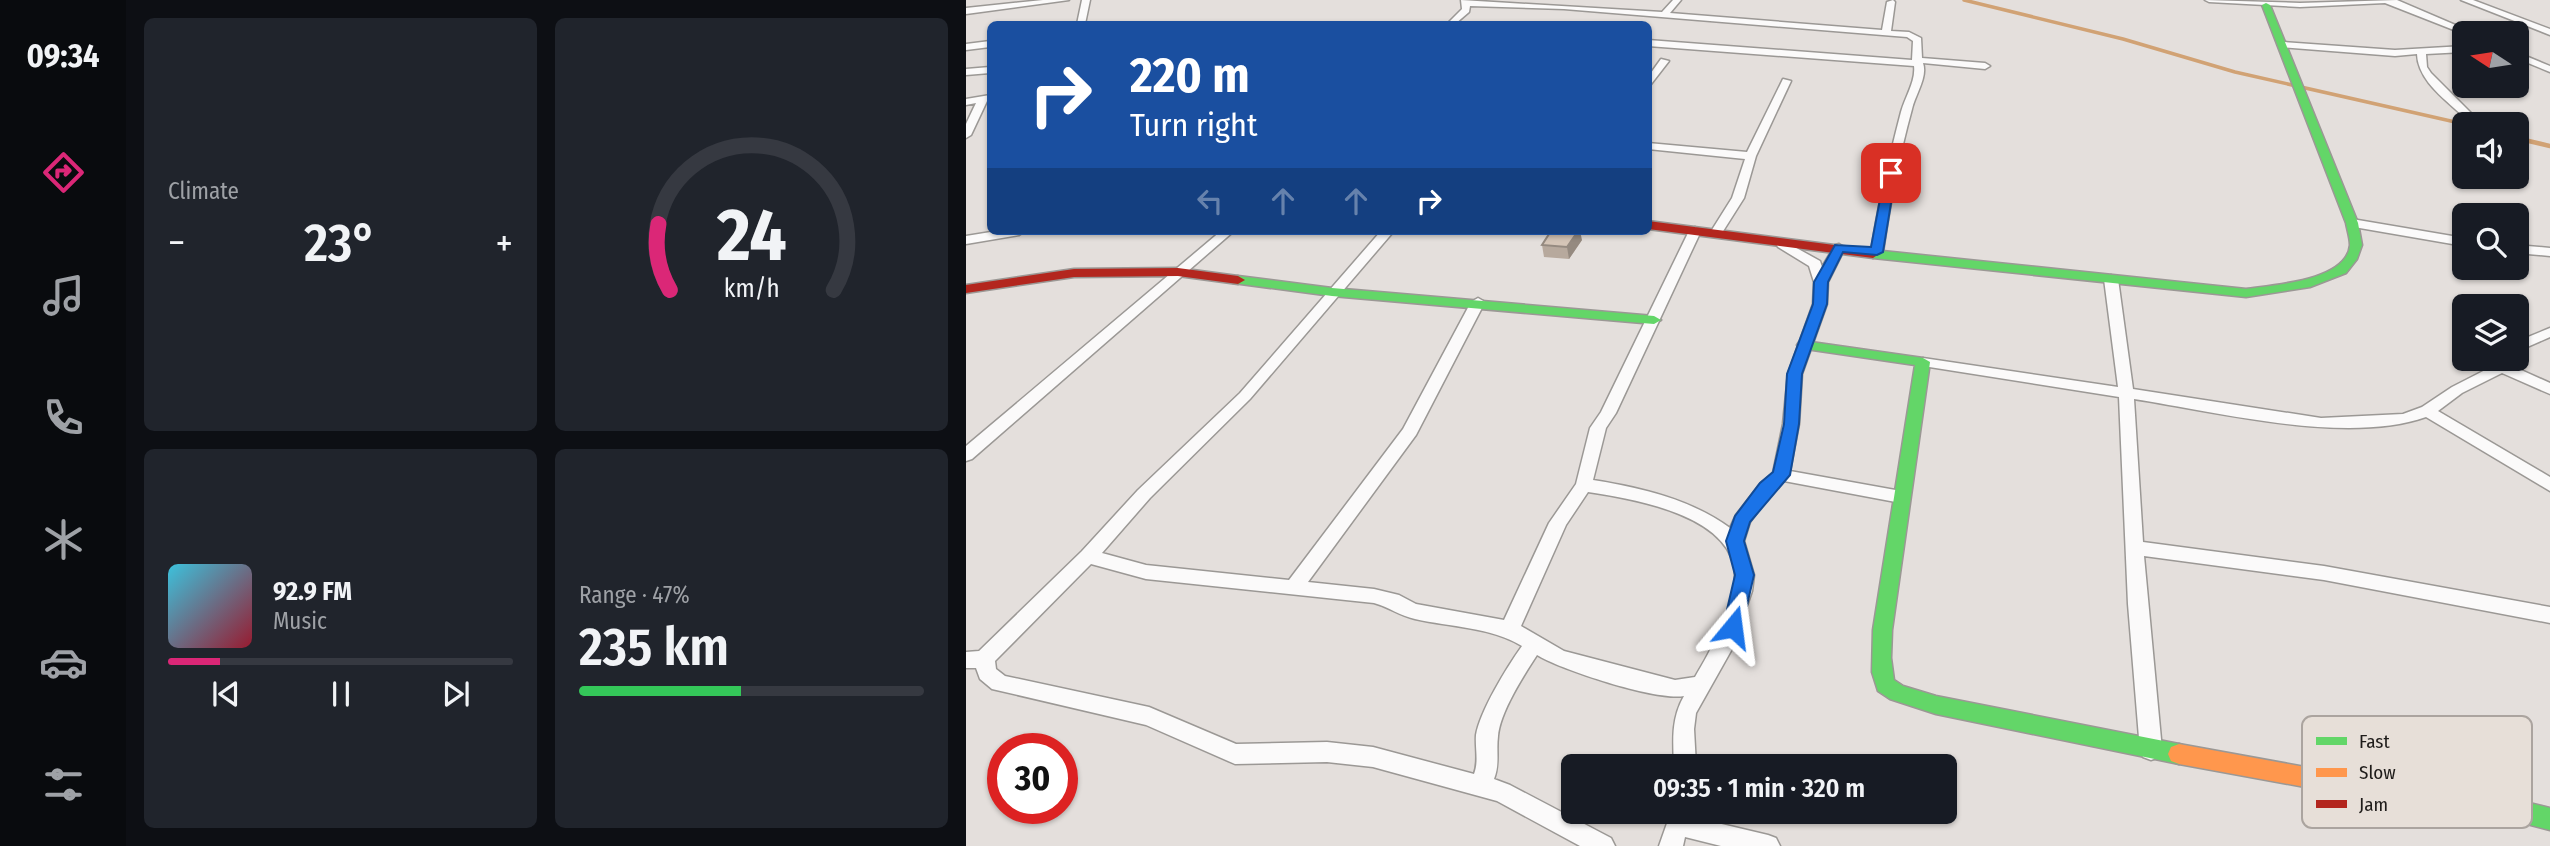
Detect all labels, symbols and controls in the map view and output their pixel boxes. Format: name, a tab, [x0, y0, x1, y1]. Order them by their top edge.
north arrow	[2452, 21, 2529, 98]
map controls	[2452, 21, 2529, 371]
text: 09:34	[26, 37, 100, 75]
text: 220 m	[1130, 46, 1250, 105]
icon: right	[1015, 49, 1106, 140]
text: Turn right	[1130, 106, 1257, 144]
button: sound	[2452, 112, 2529, 189]
pin	[1861, 143, 1921, 203]
icon: directions	[39, 148, 88, 197]
icon: arrive	[1872, 154, 1910, 192]
text: Climate	[168, 177, 239, 205]
icon: left	[1191, 182, 1229, 220]
icon: ahead	[1264, 182, 1302, 220]
icon: ahead	[1337, 182, 1375, 220]
icon: right	[1410, 182, 1448, 220]
text: 24	[716, 193, 786, 280]
button: search	[2452, 203, 2529, 280]
text: 23°	[304, 212, 377, 275]
text: −	[168, 220, 185, 266]
text: +	[496, 220, 513, 266]
icon: music	[39, 271, 88, 320]
text: km/h	[724, 274, 779, 304]
button: layers	[2452, 294, 2529, 371]
icon: phone	[39, 393, 88, 442]
icon: climate	[39, 515, 88, 564]
text: 92.9 FM	[273, 576, 352, 607]
text: Range · 47%	[579, 581, 690, 609]
position arrow	[1696, 590, 1770, 664]
text: Music	[273, 607, 327, 635]
text: 235 km	[579, 616, 729, 679]
icon: car	[39, 638, 88, 687]
icon: previous	[207, 675, 245, 713]
icon: pause	[322, 675, 360, 713]
icon: next	[437, 675, 475, 713]
legend	[2302, 716, 2532, 828]
text: Fast	[2359, 730, 2390, 753]
speed limit sign: 30	[987, 733, 1078, 824]
icon: filters	[39, 760, 88, 809]
text: Slow	[2359, 761, 2396, 784]
text: 09:35 · 1 min · 320 m	[1653, 773, 1865, 804]
text: Jam	[2359, 793, 2388, 816]

